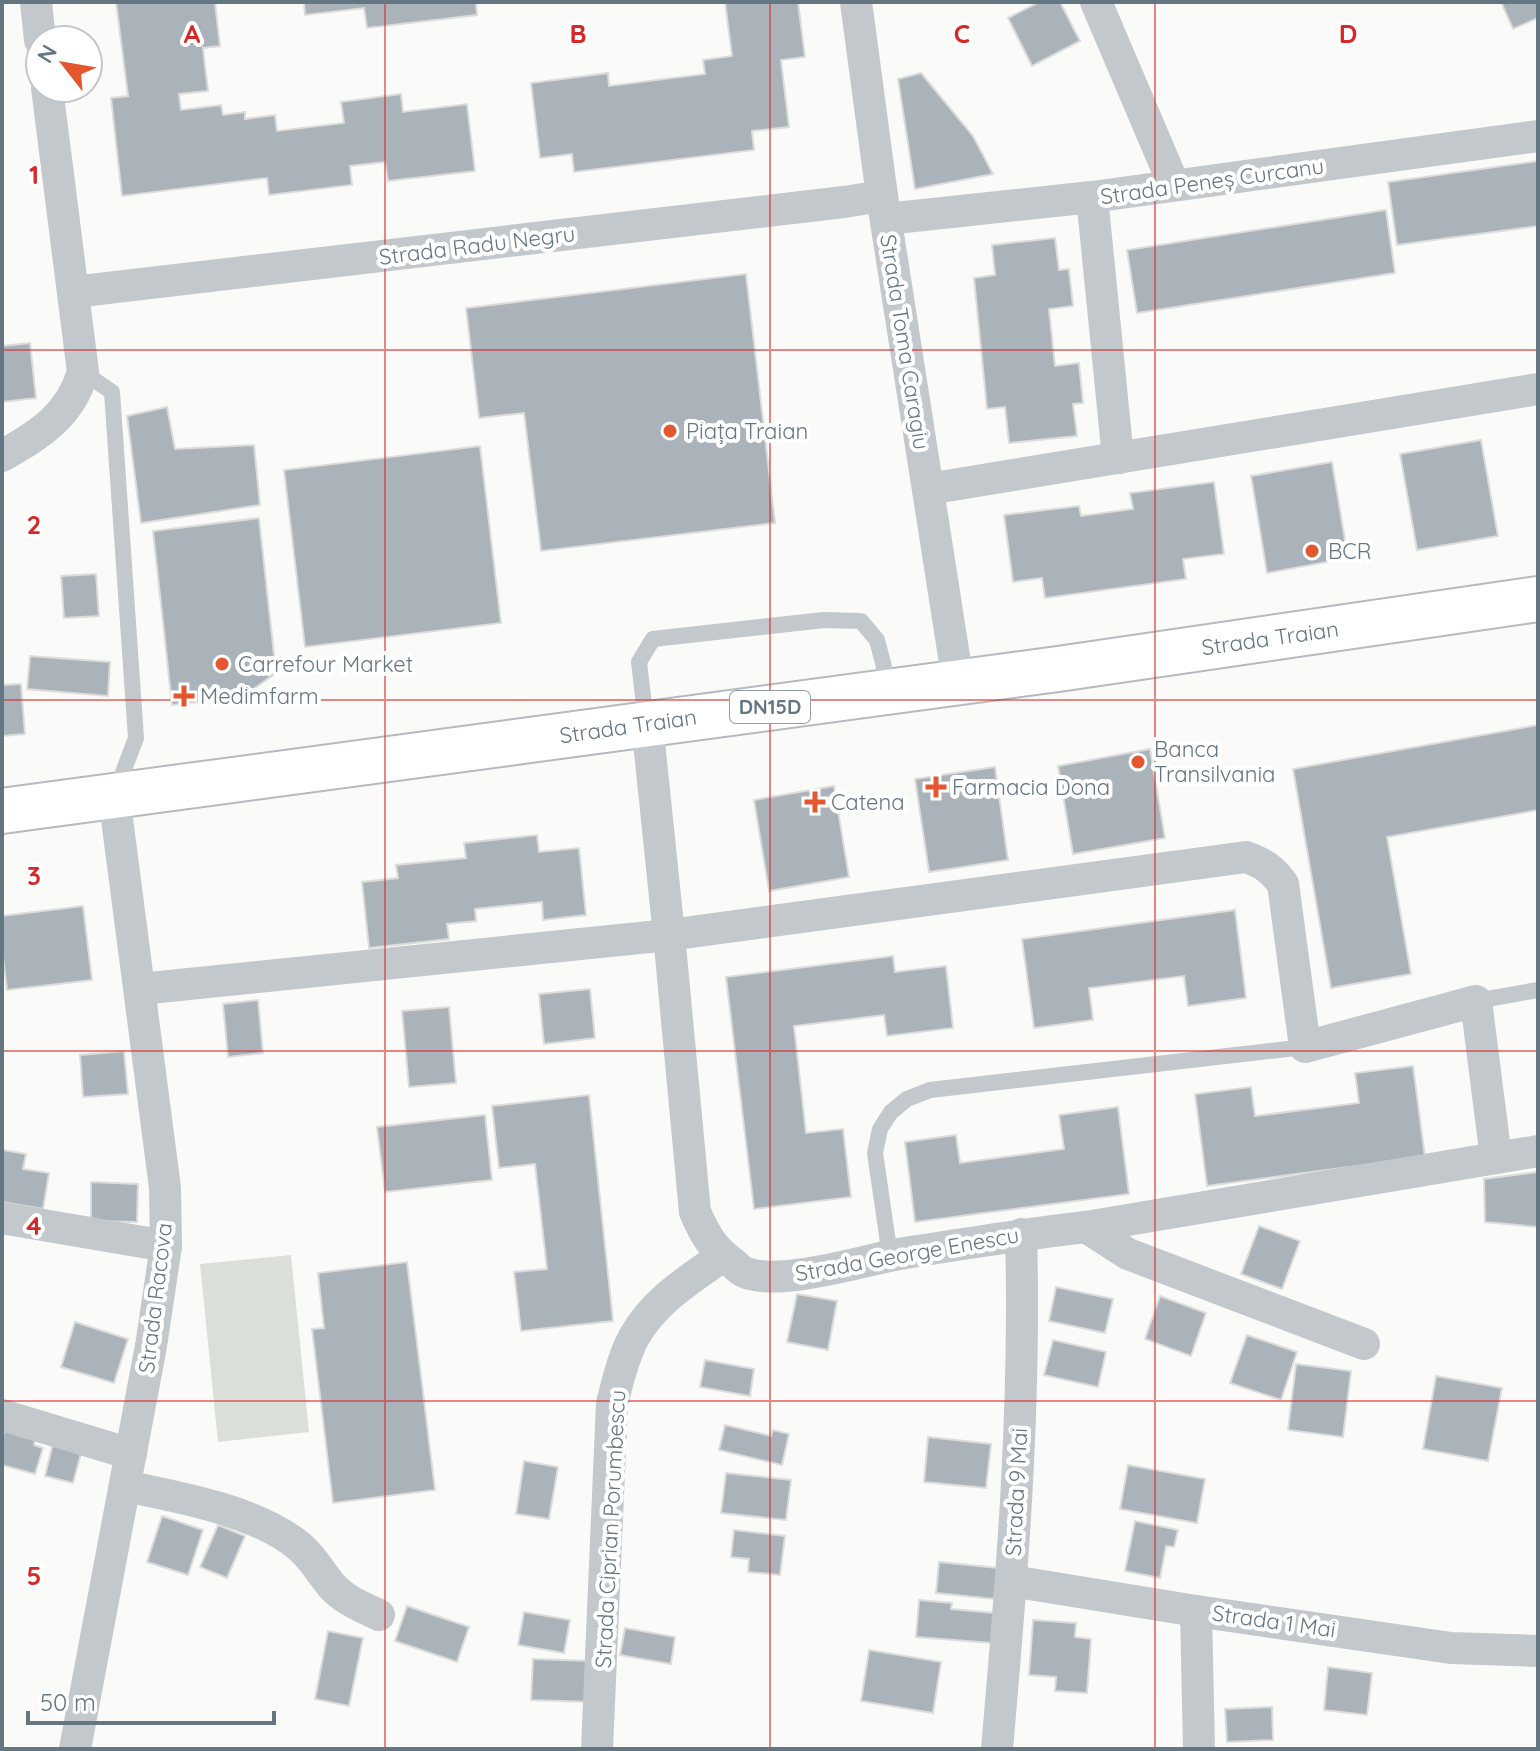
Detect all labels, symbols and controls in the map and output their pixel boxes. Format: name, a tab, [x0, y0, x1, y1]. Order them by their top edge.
text: A	[184, 17, 201, 50]
text: B	[569, 17, 587, 50]
text: C	[954, 17, 970, 50]
text: D	[1339, 17, 1357, 50]
north arrow	[24, 24, 104, 104]
text: N	[31, 40, 63, 68]
street label: Strada Peneș Curcanu	[1098, 151, 1326, 211]
text: 1	[29, 158, 39, 191]
street label: Strada Radu Negru	[377, 219, 577, 271]
street label: Strada Toma Caragiu	[874, 232, 936, 452]
place label: Piața Traian	[686, 417, 808, 445]
marker: Piața Traian	[661, 422, 679, 440]
text: 2	[27, 508, 41, 541]
place label: BCR	[1328, 537, 1371, 565]
marker: BCR	[1303, 542, 1321, 560]
street label: Strada Traian	[1200, 615, 1340, 661]
place label: Carrefour Market	[238, 650, 413, 678]
marker: Carrefour Market	[213, 655, 231, 673]
place label: Medimfarm	[200, 682, 319, 710]
marker: Medimfarm	[175, 687, 193, 705]
road number: DN15D	[730, 691, 810, 723]
street label: Strada Traian	[558, 703, 698, 749]
place label: Banca Transilvania	[1154, 735, 1275, 788]
marker: Banca Transilvania	[1129, 753, 1147, 771]
place label: Farmacia Dona	[952, 773, 1110, 801]
marker: Farmacia Dona	[927, 778, 945, 796]
place label: Catena	[831, 788, 905, 816]
marker: Catena	[806, 793, 824, 811]
text: 3	[27, 859, 41, 892]
text: 4	[26, 1209, 42, 1242]
street label: Strada Racova	[132, 1221, 178, 1375]
street label: Strada George Enescu	[793, 1221, 1021, 1287]
street label: Strada Ciprian Porumbescu	[589, 1389, 631, 1669]
street label: Strada 9 Mai	[999, 1427, 1033, 1557]
text: 5	[27, 1559, 41, 1592]
street label: Strada 1 Mai	[1210, 1598, 1338, 1644]
scale bar	[28, 1675, 274, 1725]
text: 50 m	[40, 1687, 96, 1717]

